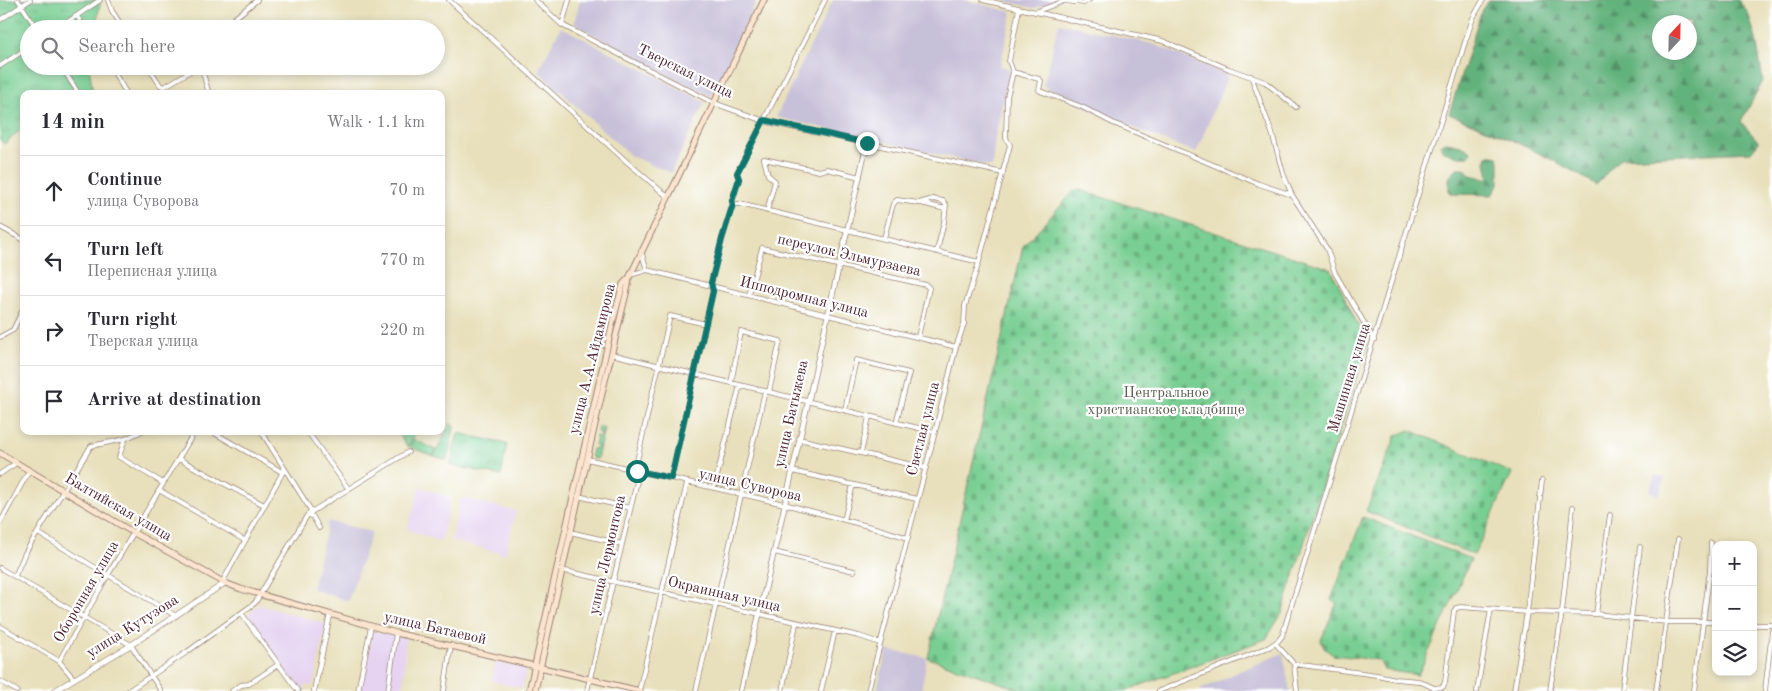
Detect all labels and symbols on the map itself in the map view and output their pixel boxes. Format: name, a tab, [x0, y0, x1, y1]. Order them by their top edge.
north arrow	[1652, 15, 1697, 60]
street label: Тверская улица	[635, 42, 736, 102]
route end	[856, 132, 879, 155]
street label: переулок Эльмурзаева	[776, 232, 923, 280]
street label: Ипподромная улица	[738, 275, 871, 321]
street label: улица А.А.Айдамирова	[567, 282, 619, 436]
street label: Машинная улица	[1326, 321, 1374, 435]
street label: улица Батыжева	[772, 358, 812, 469]
street label: Светлая улица	[905, 380, 943, 478]
park label: Центральное христианское кладбище	[1087, 386, 1245, 418]
route start	[626, 460, 649, 483]
street label: улица Суворова	[697, 467, 803, 505]
street label: Балтийская улица	[62, 471, 175, 545]
street label: улица Лермонтова	[587, 493, 629, 616]
street label: Оборонная улица	[52, 538, 122, 645]
street label: Окраинная улица	[666, 575, 783, 615]
street label: улица Кутузова	[84, 592, 182, 661]
street label: улица Батаевой	[382, 610, 488, 648]

